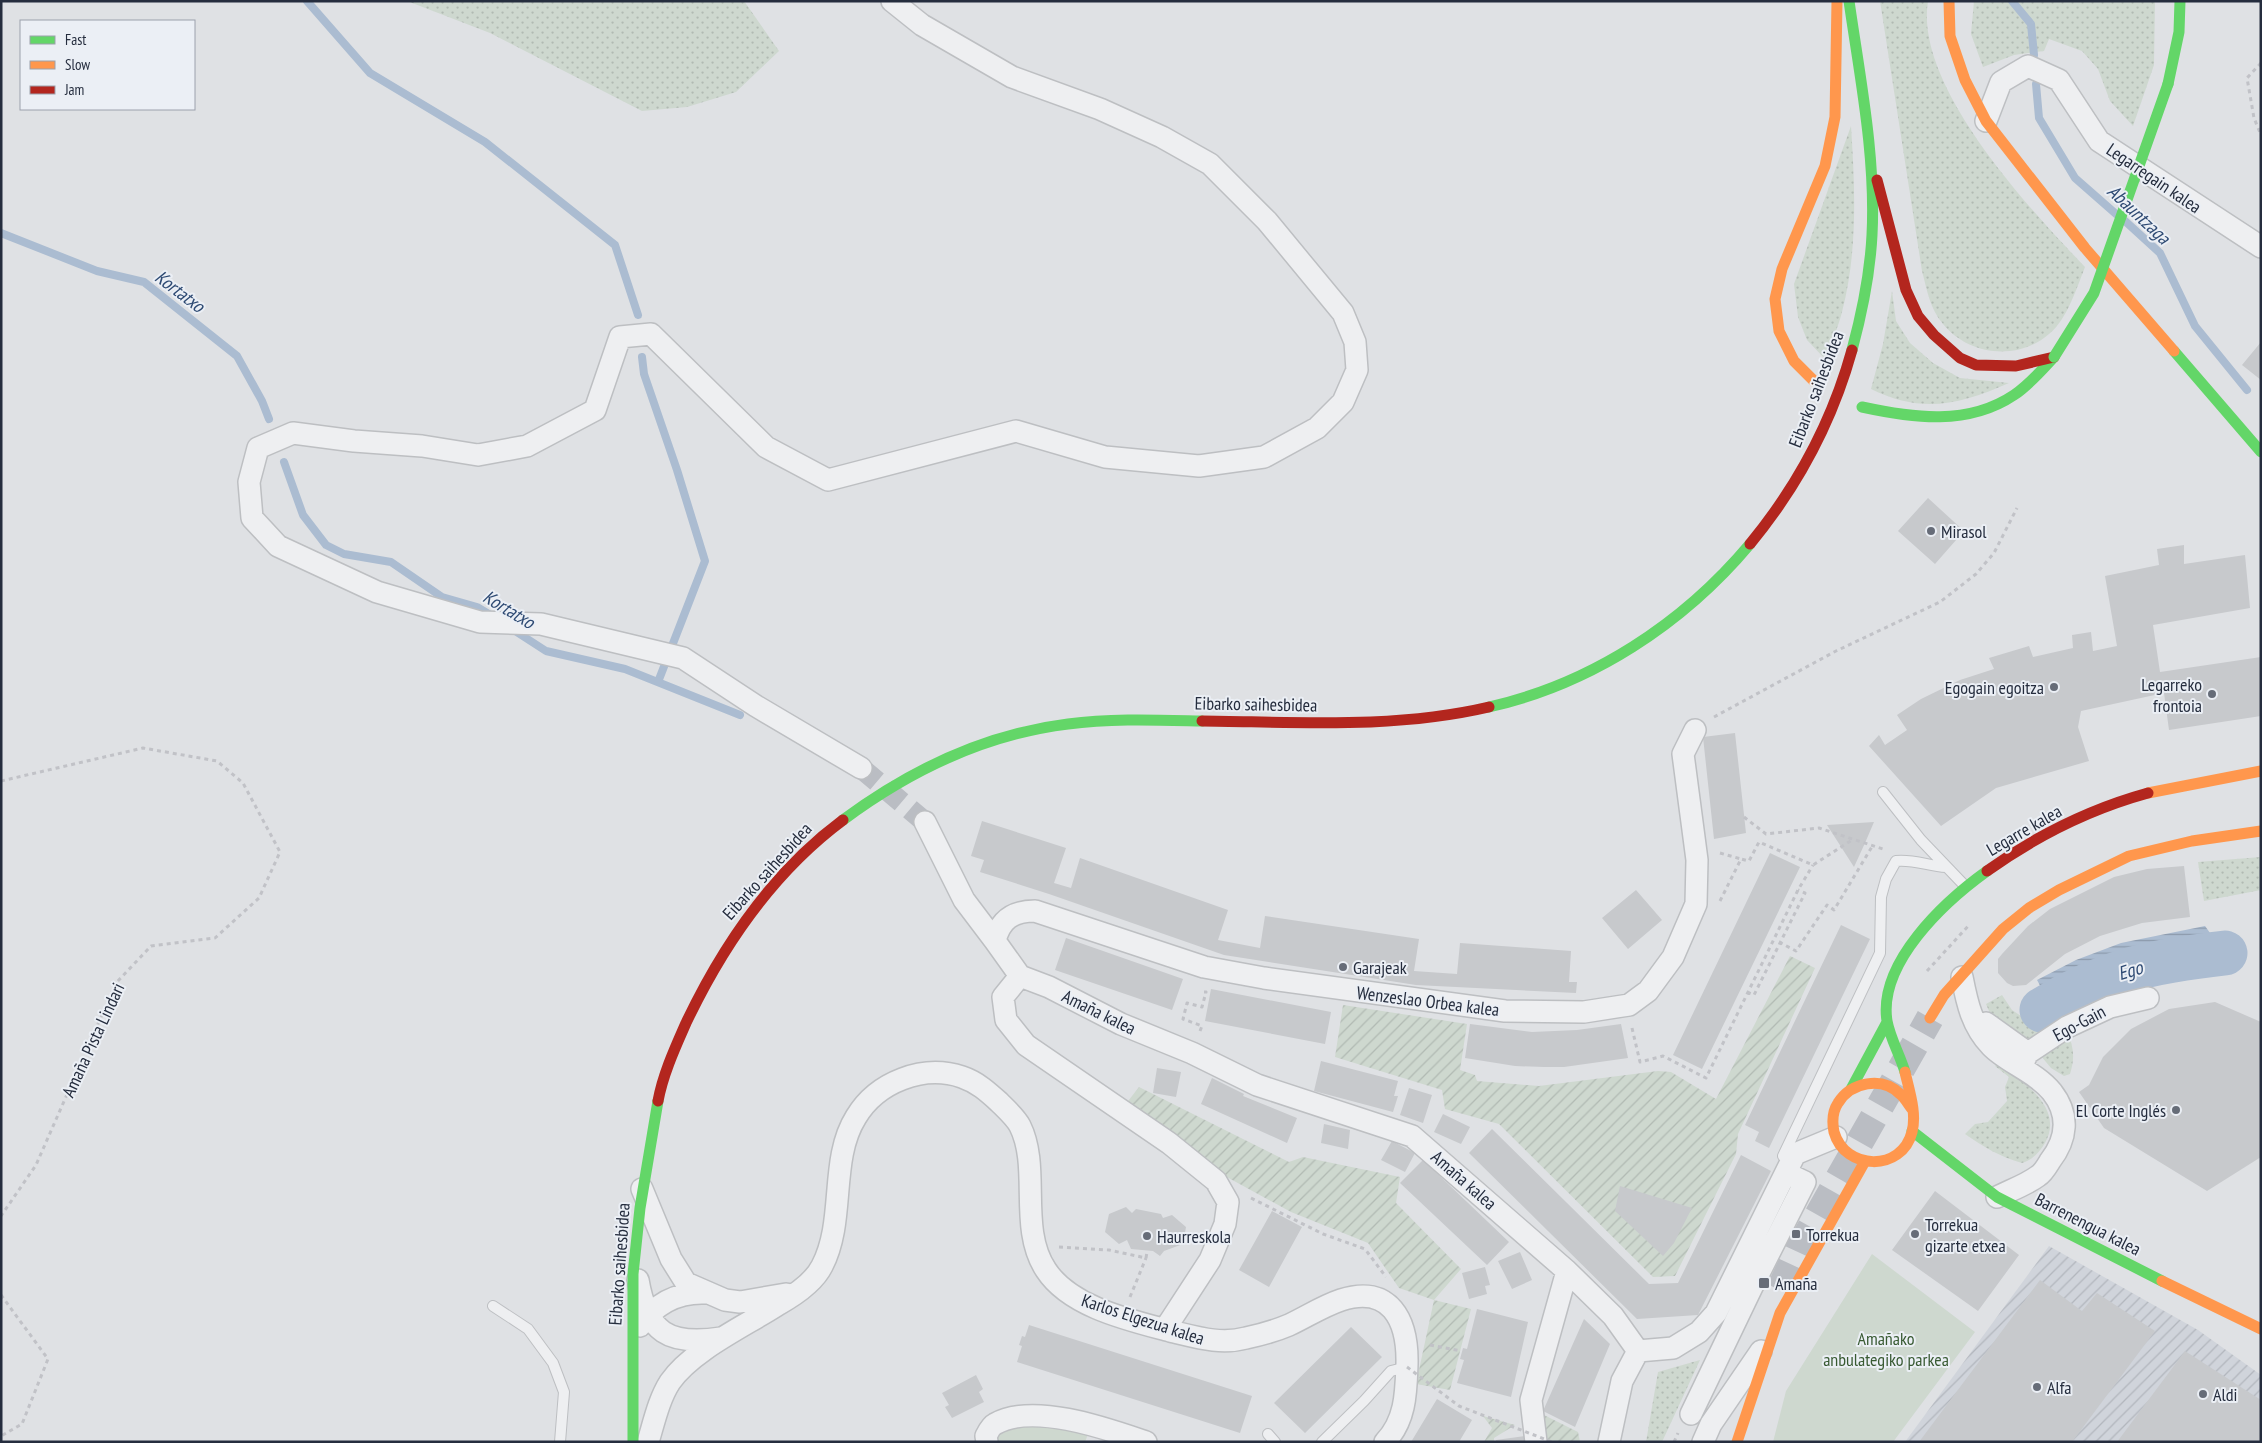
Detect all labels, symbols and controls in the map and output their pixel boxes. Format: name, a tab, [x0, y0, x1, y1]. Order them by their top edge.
legend	[20, 20, 195, 110]
text: Fast	[65, 30, 86, 49]
text: Slow	[65, 55, 90, 74]
text: Jam	[64, 80, 84, 99]
street label: Legarregain kalea	[2102, 138, 2206, 218]
water label: Abauntzaga	[2103, 179, 2176, 250]
water label: Kortatxo	[150, 265, 211, 319]
street label: Eibarko saihesbidea	[1783, 328, 1849, 450]
place label: Mirasol	[1941, 520, 1987, 543]
marker: Mirasol	[1925, 525, 1937, 537]
water label: Kortatxo	[479, 584, 541, 635]
place label: Legarreko frontoia	[2141, 673, 2202, 717]
place label: Egogain egoitza	[1945, 676, 2044, 699]
marker: Egogain egoitza	[2048, 681, 2060, 693]
marker: Legarreko frontoia	[2206, 688, 2218, 700]
street label: Eibarko saihesbidea	[1194, 691, 1318, 717]
street label: Legarre kalea	[1982, 799, 2066, 861]
street label: Eibarko saihesbidea	[717, 818, 817, 924]
water label: Ego	[2115, 954, 2147, 985]
place label: Garajeak	[1353, 956, 1407, 979]
marker: Garajeak	[1337, 961, 1349, 973]
street label: Amaña Pista Lindari	[56, 979, 130, 1101]
street label: Wenzeslao Orbea kalea	[1355, 981, 1501, 1021]
street label: Amaña kalea	[1058, 984, 1140, 1040]
street label: Ego-Gain	[2049, 1000, 2109, 1046]
place label: El Corte Inglés	[2076, 1099, 2166, 1122]
marker: El Corte Inglés	[2170, 1104, 2182, 1116]
street label: Amaña kalea	[1427, 1145, 1501, 1215]
street label: Barrenengua kalea	[2031, 1187, 2145, 1261]
street label: Eibarko saihesbidea	[603, 1202, 635, 1326]
place label: Torrekua gizarte etxea	[1925, 1213, 2006, 1257]
place label: Torrekua	[1806, 1223, 1859, 1246]
place label: Haurreskola	[1157, 1225, 1231, 1248]
marker: Torrekua	[1790, 1228, 1802, 1240]
marker: Torrekua gizarte etxea	[1909, 1228, 1921, 1240]
marker: Haurreskola	[1141, 1230, 1153, 1242]
place label: Amaña	[1775, 1272, 1818, 1295]
marker: Amaña	[1757, 1276, 1771, 1290]
street label: Karlos Elgezua kalea	[1079, 1288, 1207, 1350]
park label: Amañako anbulategiko parkea	[1823, 1327, 1949, 1371]
place label: Alfa	[2047, 1376, 2072, 1399]
marker: Alfa	[2031, 1381, 2043, 1393]
place label: Aldi	[2213, 1383, 2237, 1406]
marker: Aldi	[2197, 1388, 2209, 1400]

